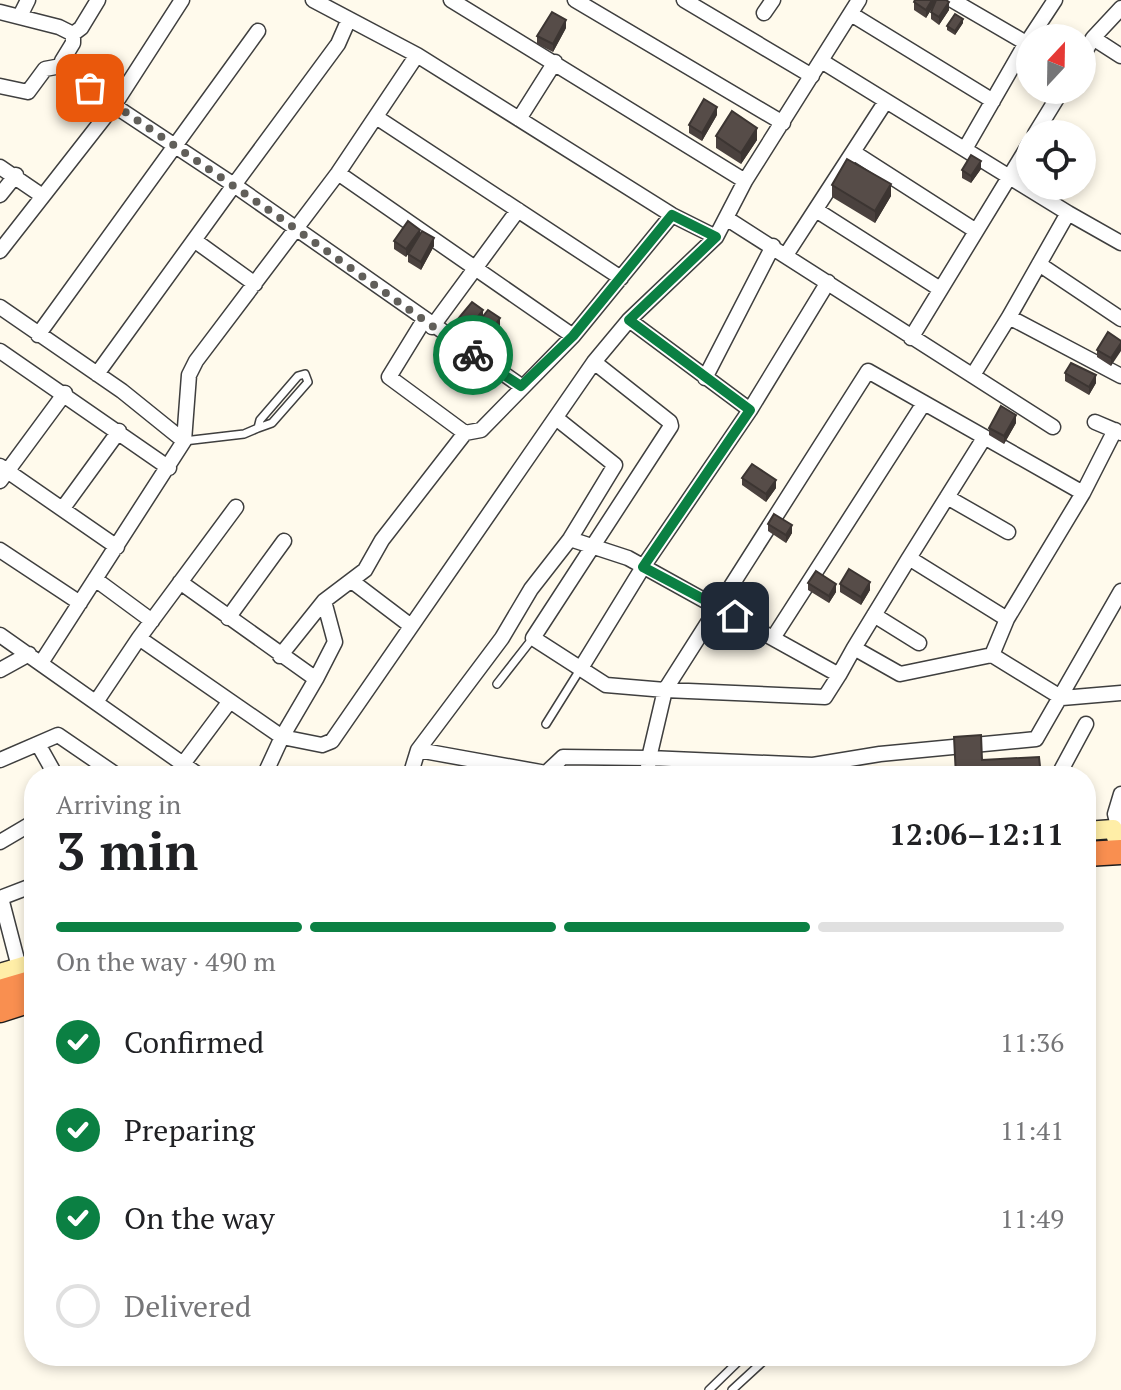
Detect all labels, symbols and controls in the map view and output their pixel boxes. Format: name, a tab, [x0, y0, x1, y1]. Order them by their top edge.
north arrow	[1016, 24, 1096, 104]
map controls	[1016, 24, 1096, 200]
pin	[56, 54, 124, 122]
icon: bag	[68, 66, 112, 110]
button: locate	[1016, 120, 1096, 200]
courier	[433, 315, 513, 395]
icon: bike	[451, 333, 495, 377]
pin	[701, 582, 769, 650]
icon: home	[713, 594, 757, 638]
text: Arriving in	[56, 787, 181, 821]
text: 12:06–12:11	[889, 814, 1064, 854]
text: 3 min	[56, 816, 198, 885]
text: On the way · 490 m	[56, 944, 276, 978]
icon: check	[56, 1020, 100, 1064]
text: Confirmed	[124, 1022, 264, 1062]
text: 11:36	[1000, 1025, 1064, 1059]
icon: check	[56, 1108, 100, 1152]
text: Preparing	[124, 1110, 255, 1150]
text: 11:41	[1000, 1113, 1064, 1147]
icon: check	[56, 1196, 100, 1240]
text: On the way	[124, 1198, 275, 1238]
text: 11:49	[1000, 1201, 1064, 1235]
text: Delivered	[124, 1286, 251, 1326]

